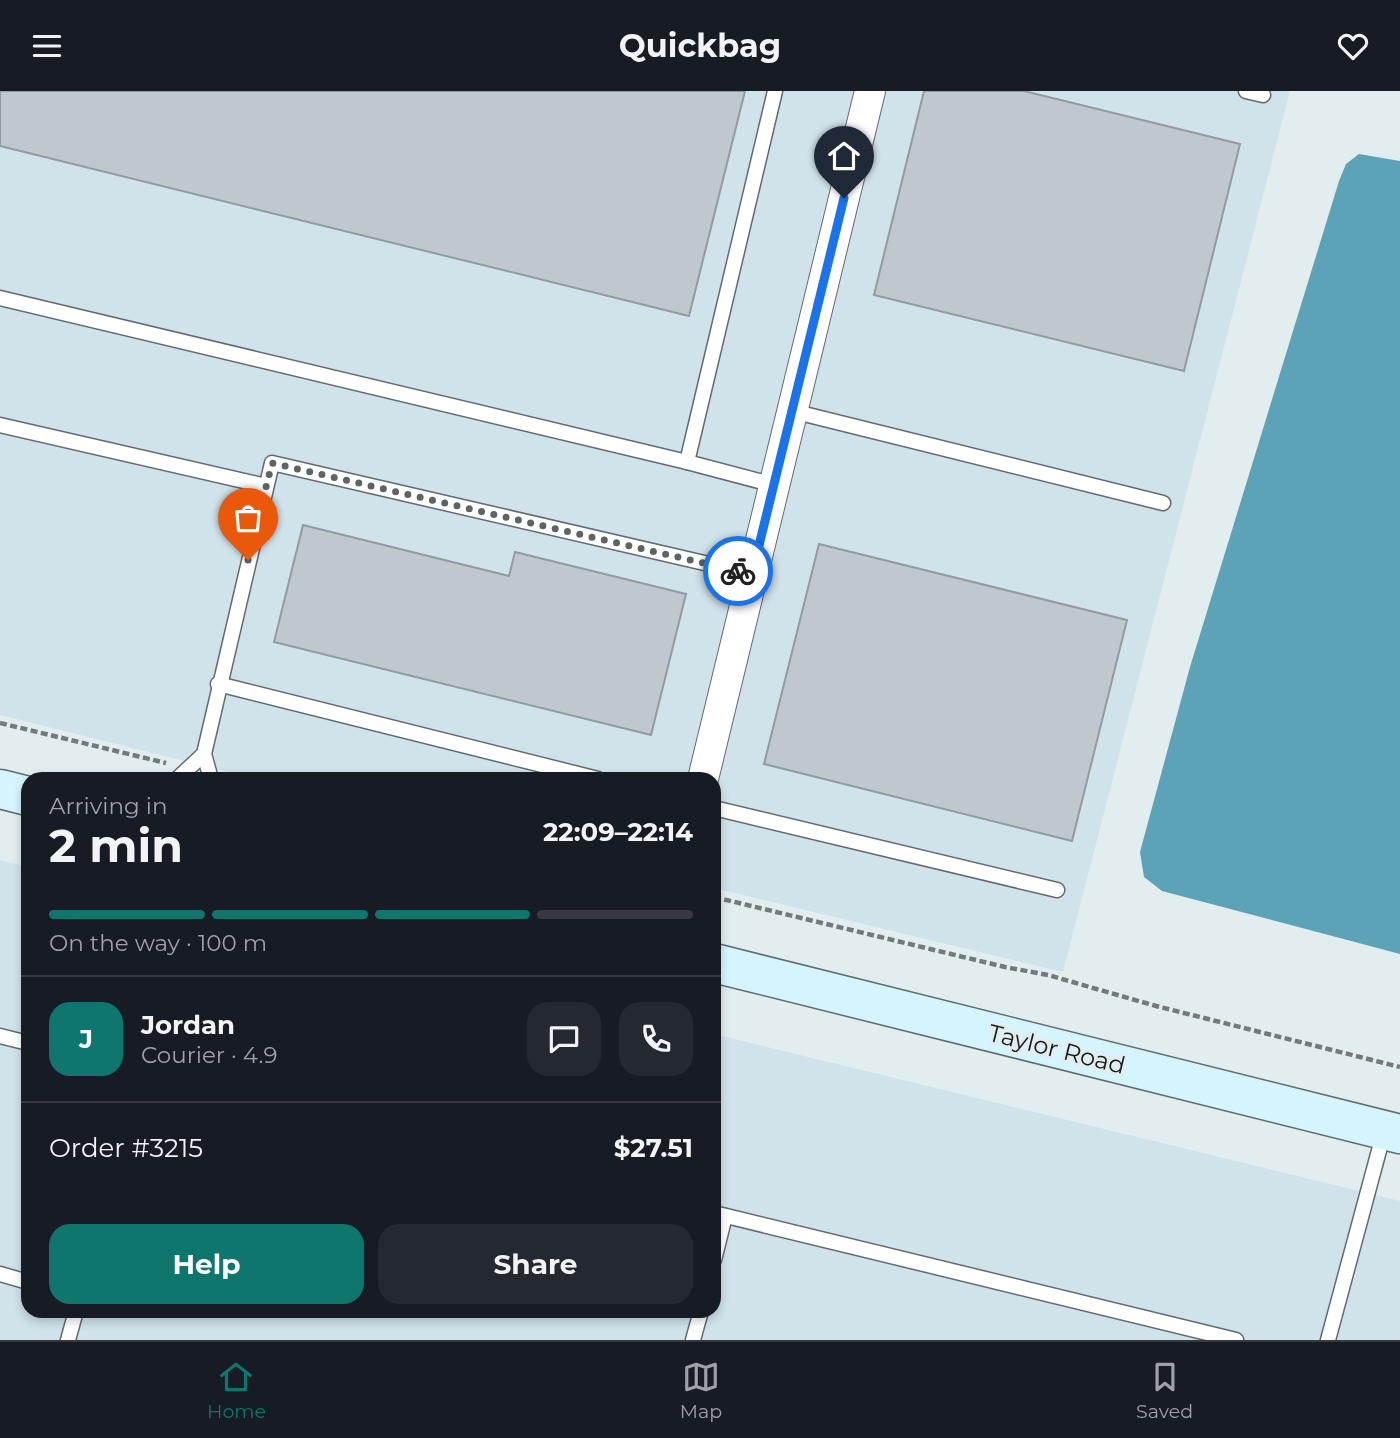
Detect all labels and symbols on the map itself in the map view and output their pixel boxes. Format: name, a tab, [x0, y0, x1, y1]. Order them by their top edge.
pin	[814, 126, 874, 198]
pin	[218, 488, 278, 560]
courier	[703, 536, 773, 606]
street label: Taylor Road	[986, 1018, 1128, 1080]

